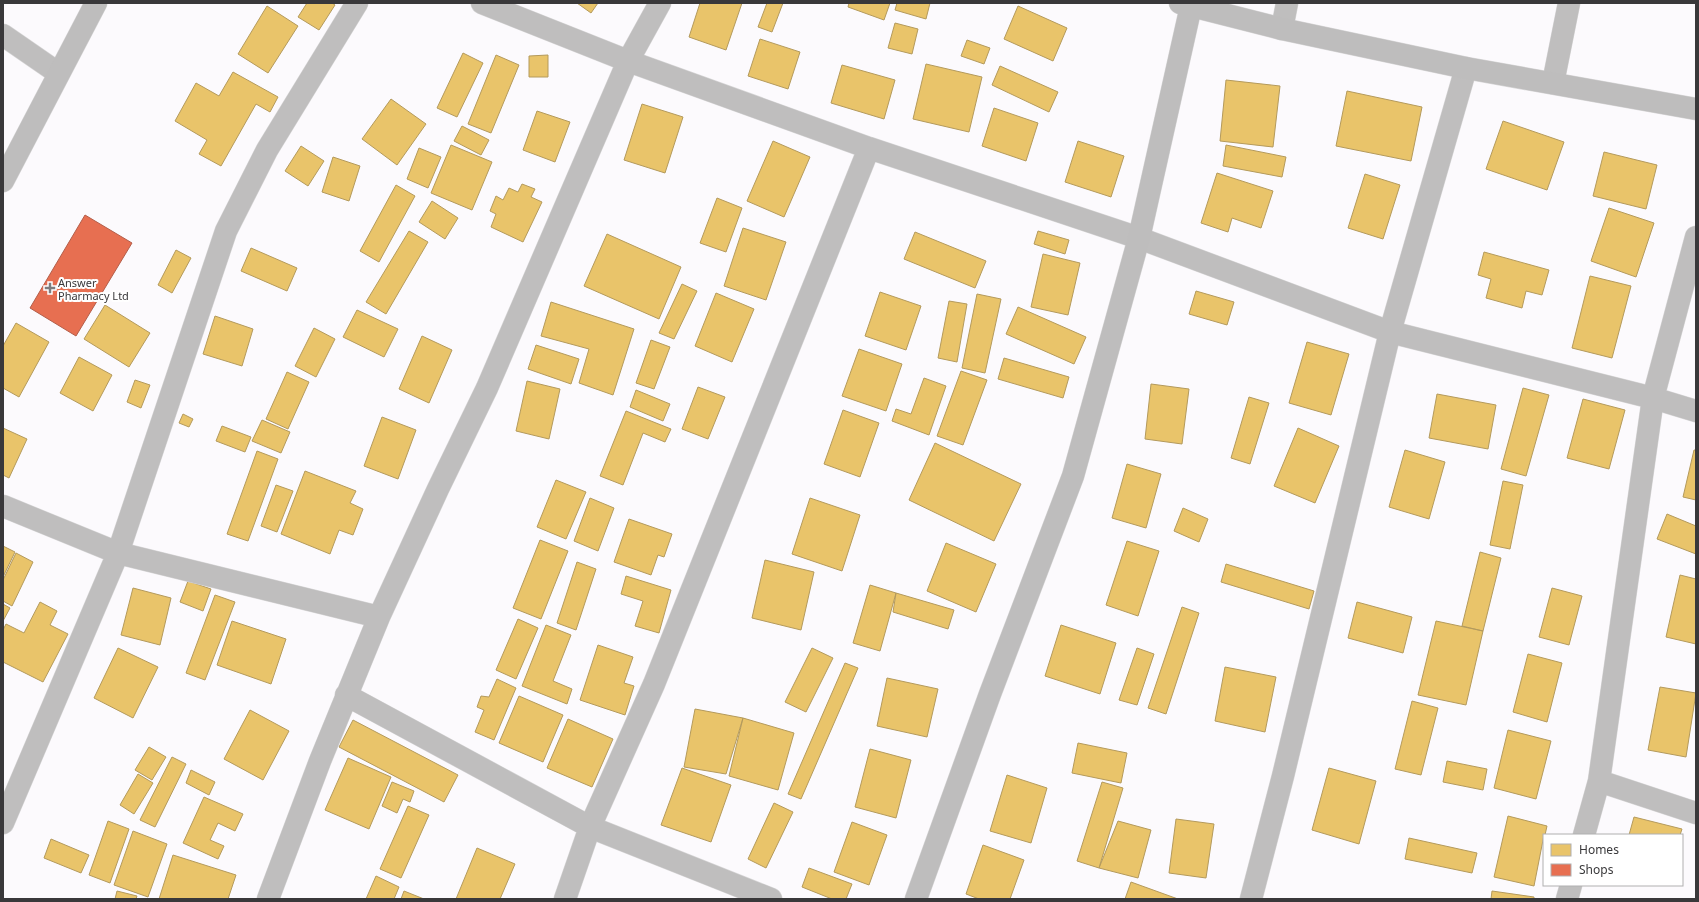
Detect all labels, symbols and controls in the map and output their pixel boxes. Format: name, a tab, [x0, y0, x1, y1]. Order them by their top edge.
place label: Answer Pharmacy Ltd	[58, 275, 129, 303]
marker: Answer Pharmacy Ltd	[45, 283, 55, 293]
legend	[1543, 834, 1683, 886]
text: Homes	[1579, 841, 1619, 858]
text: Shops	[1579, 861, 1614, 878]

